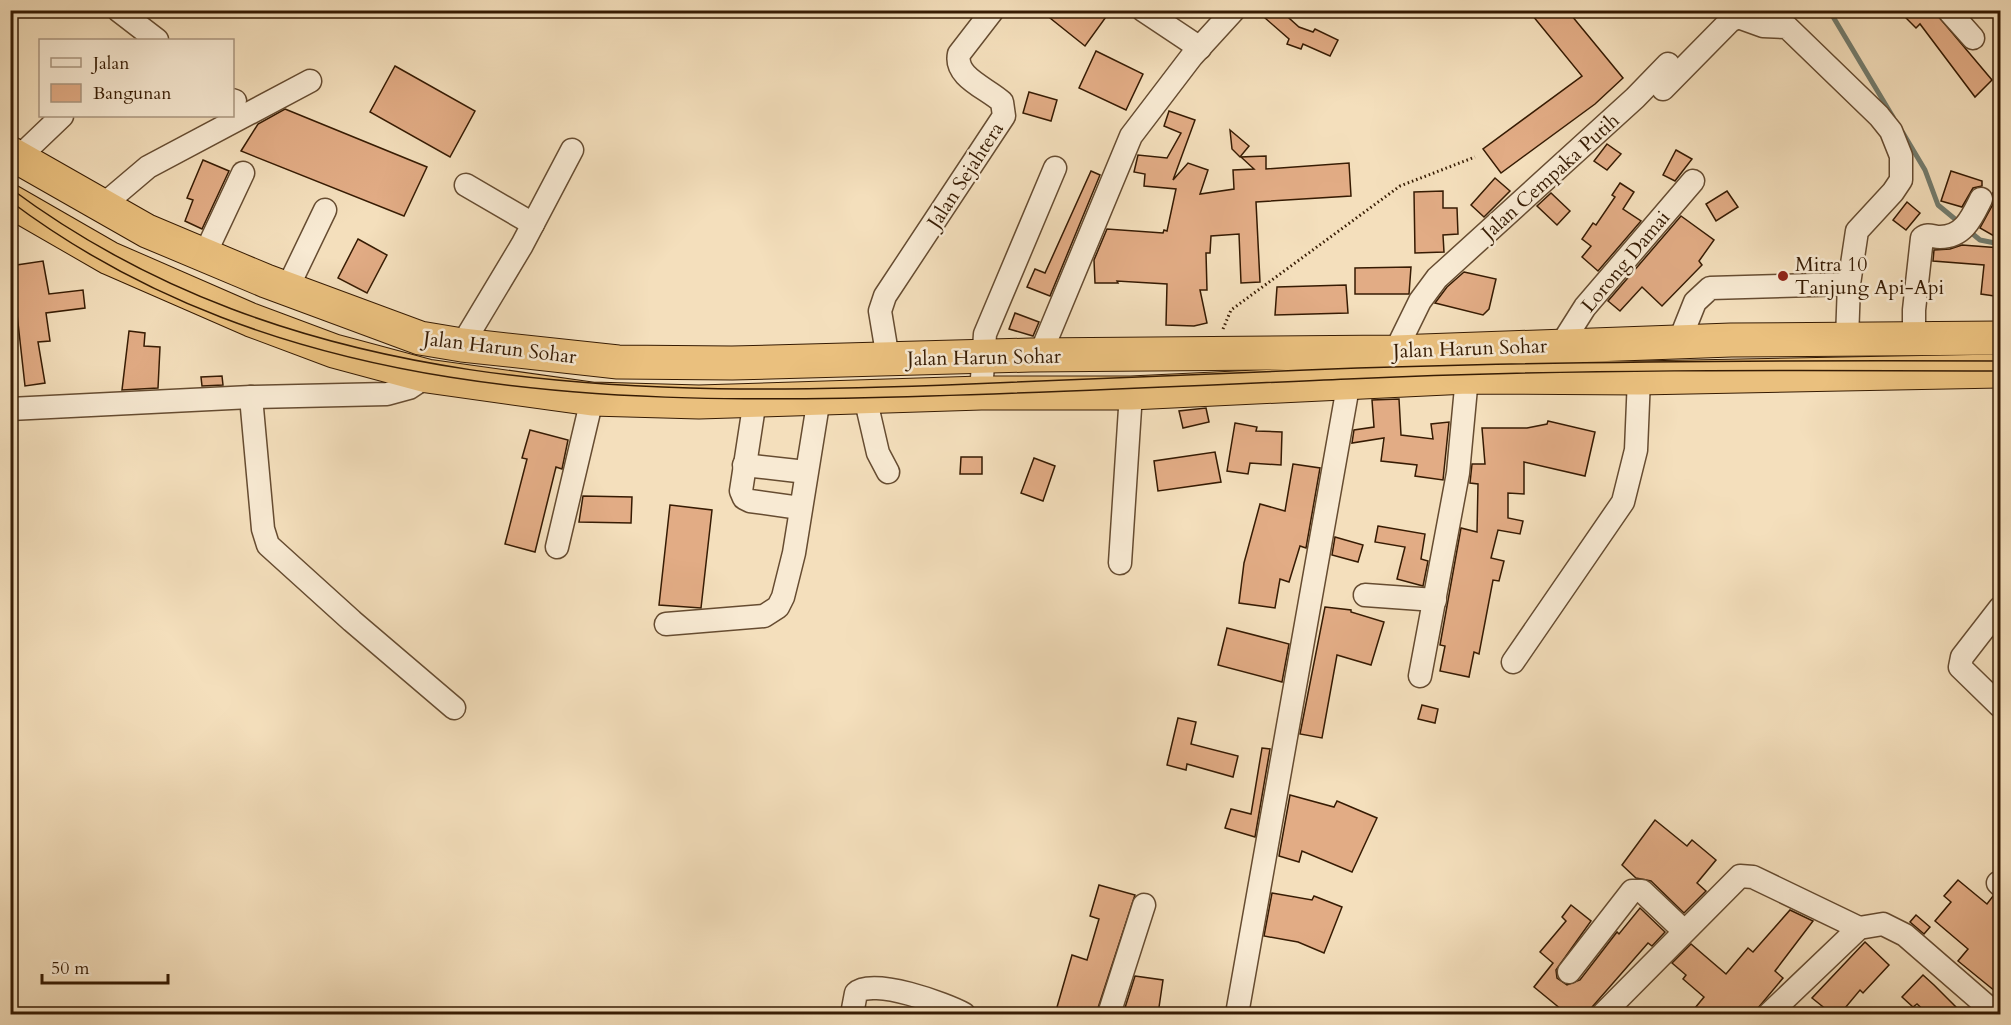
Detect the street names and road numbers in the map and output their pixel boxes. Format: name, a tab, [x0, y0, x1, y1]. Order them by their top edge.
street label: Jalan Cempaka Putih	[1473, 107, 1625, 248]
street label: Jalan Sejahtera	[919, 117, 1010, 236]
street label: Lorong Damai	[1575, 204, 1676, 318]
street label: Jalan Harun Sohar	[419, 324, 579, 370]
street label: Jalan Harun Sohar	[1390, 332, 1548, 365]
street label: Jalan Harun Sohar	[904, 343, 1062, 372]

